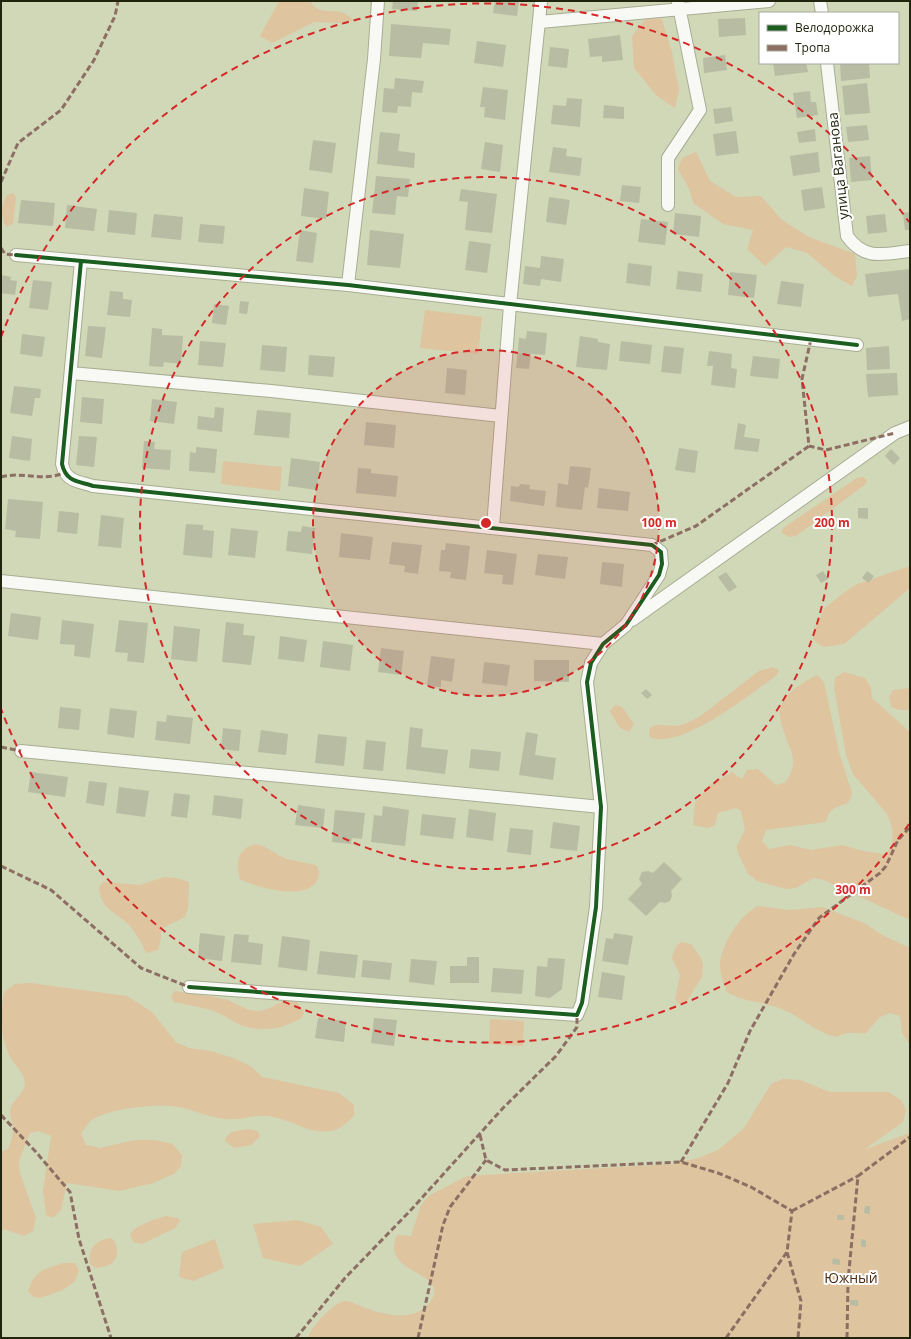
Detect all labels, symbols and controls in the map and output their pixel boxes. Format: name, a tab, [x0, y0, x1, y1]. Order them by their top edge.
legend	[759, 12, 899, 64]
text: Велодорожка	[795, 19, 874, 36]
text: Тропа	[795, 39, 830, 56]
street label: улица Ваганова	[822, 111, 853, 221]
text: 100 m	[641, 514, 677, 531]
text: 200 m	[814, 514, 850, 531]
centre of rings	[479, 516, 493, 530]
text: 300 m	[835, 881, 871, 898]
park label: Южный	[824, 1268, 878, 1287]

